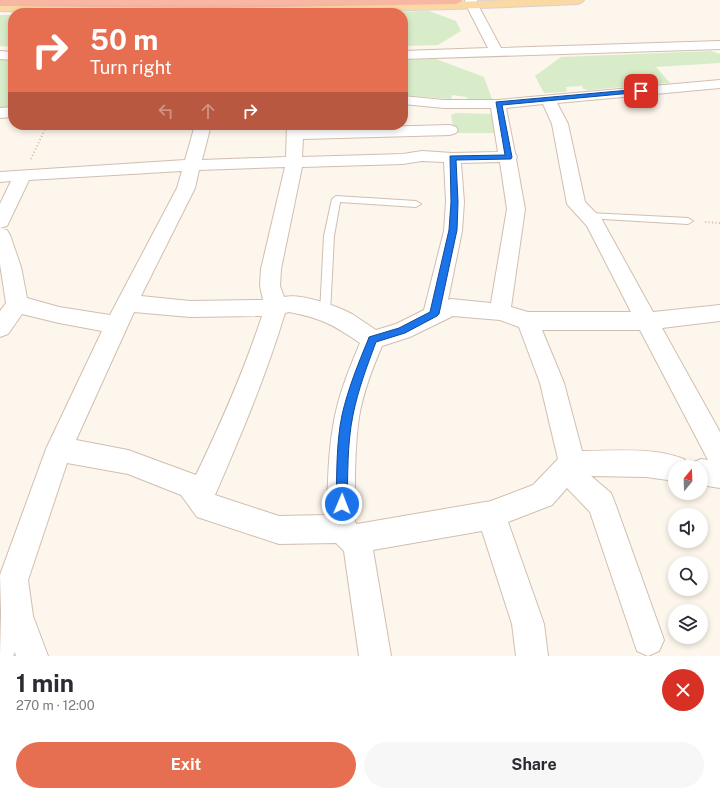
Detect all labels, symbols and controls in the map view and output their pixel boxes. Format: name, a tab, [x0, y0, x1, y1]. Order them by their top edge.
text: 50 m	[90, 23, 158, 56]
icon: right	[24, 24, 76, 76]
text: Turn right	[90, 57, 172, 78]
pin	[624, 74, 658, 108]
icon: arrive	[630, 80, 652, 102]
icon: left	[155, 100, 177, 122]
icon: ahead	[197, 100, 219, 122]
icon: right	[239, 100, 261, 122]
north arrow	[668, 460, 708, 500]
map controls	[668, 460, 708, 644]
position arrow	[321, 483, 363, 525]
button: sound	[668, 508, 708, 548]
button: search	[668, 556, 708, 596]
button: layers	[668, 604, 708, 644]
text: 1 min	[16, 669, 74, 697]
button: close	[662, 669, 704, 711]
text: 270 m · 12:00	[16, 698, 95, 713]
button: Exit	[16, 742, 356, 788]
button: Share	[364, 742, 704, 788]

